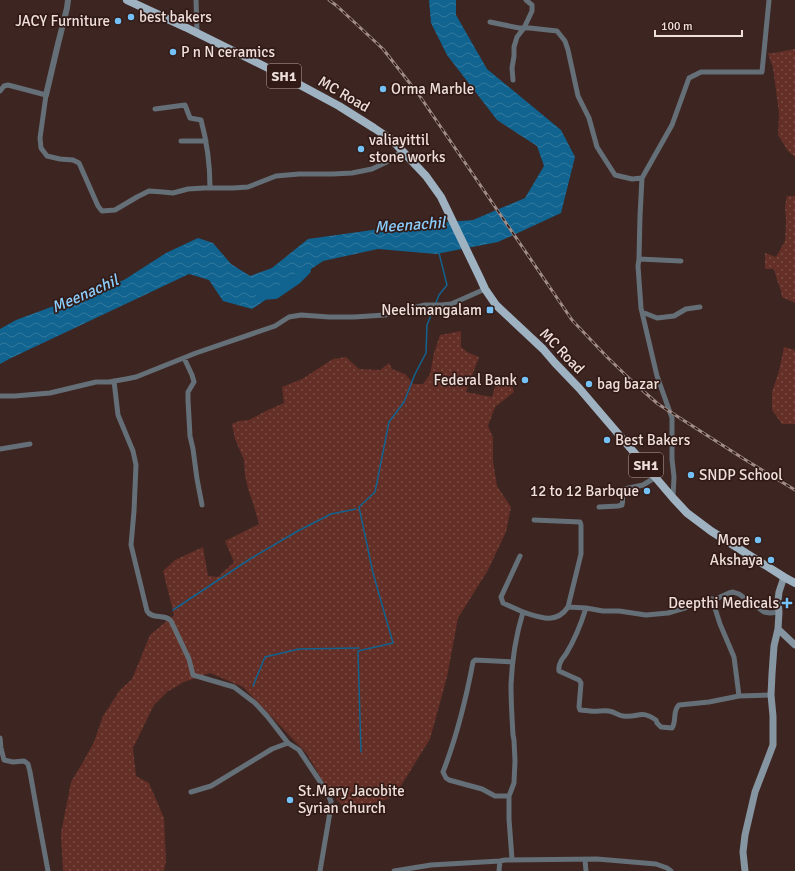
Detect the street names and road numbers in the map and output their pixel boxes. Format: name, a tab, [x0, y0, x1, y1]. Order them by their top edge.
road number: SH1	[267, 64, 301, 88]
street label: MC Road	[315, 72, 373, 116]
street label: MC Road	[536, 324, 588, 378]
road number: SH1	[629, 453, 663, 477]

